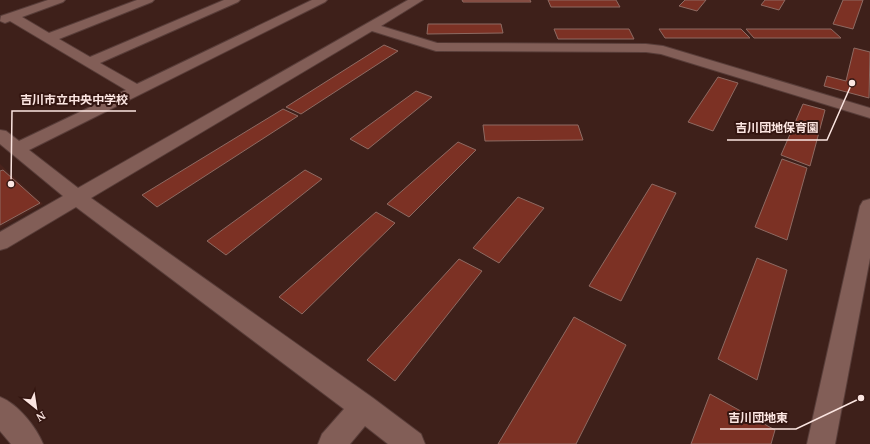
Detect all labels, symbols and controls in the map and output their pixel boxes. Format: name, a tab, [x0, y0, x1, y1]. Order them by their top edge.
callout: 吉川市立中央中学校	[12, 87, 136, 111]
text: 吉川市立中央中学校	[20, 92, 128, 107]
callout: 吉川団地保育園	[727, 116, 827, 140]
text: 吉川団地保育園	[735, 120, 819, 135]
north arrow	[16, 388, 56, 428]
callout: 吉川団地東	[720, 405, 796, 429]
text: N	[33, 409, 48, 425]
text: 吉川団地東	[728, 410, 788, 425]

